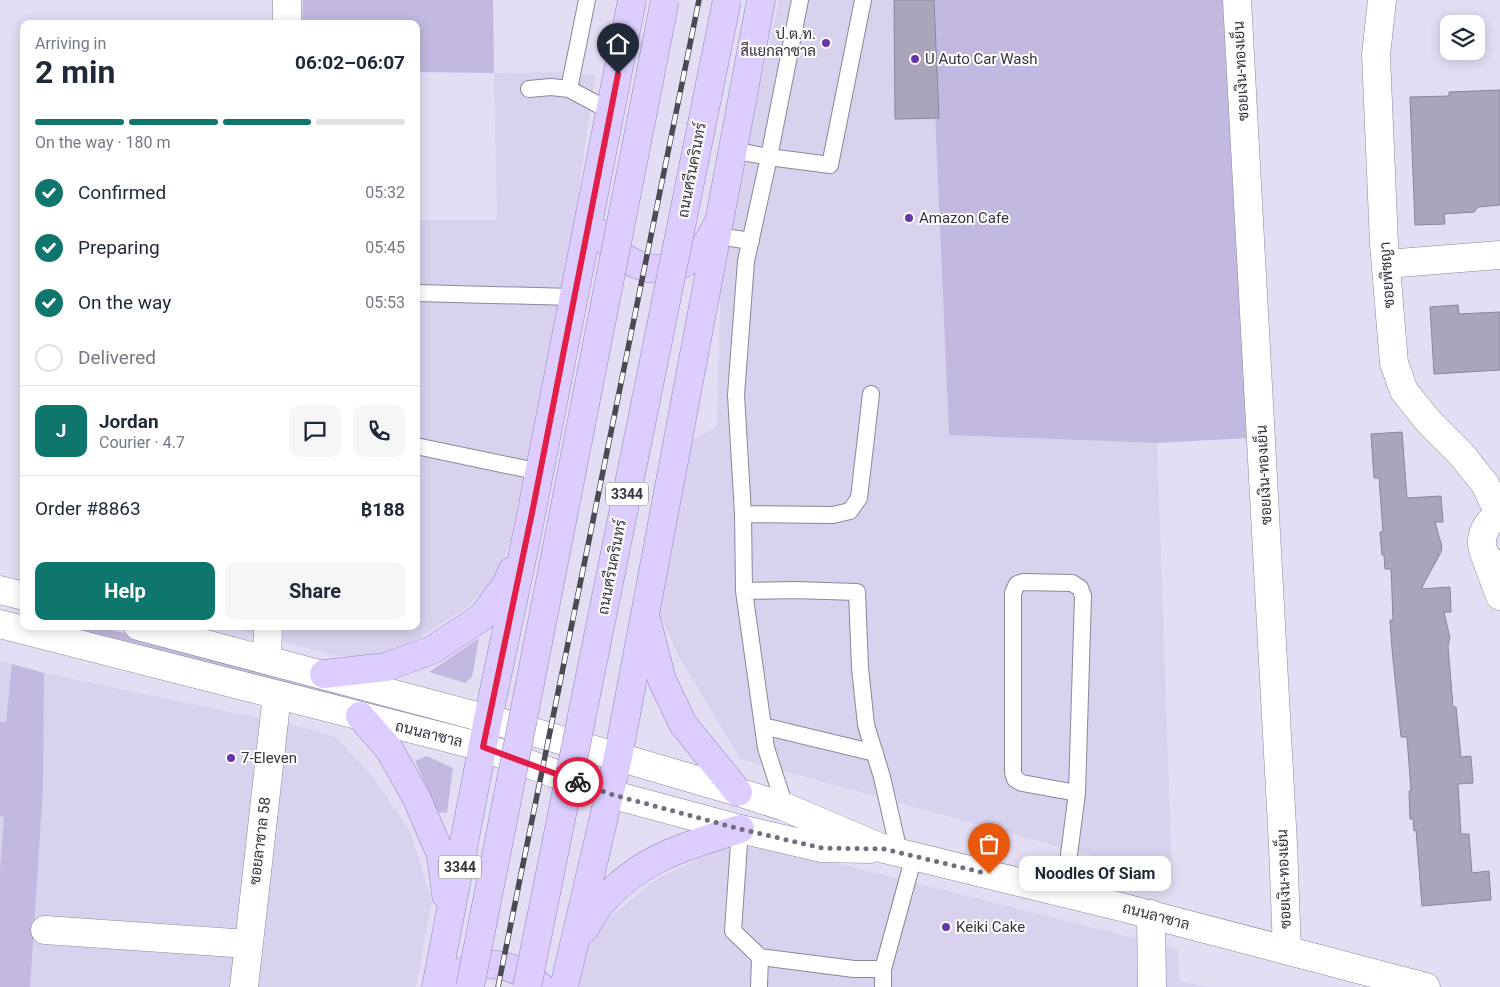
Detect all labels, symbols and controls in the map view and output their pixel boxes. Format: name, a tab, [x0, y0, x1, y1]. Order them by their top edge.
map controls	[1440, 15, 1485, 60]
button: layers	[1440, 15, 1485, 60]
street label: ซอยเงิน-ทองเย็น	[1227, 21, 1253, 122]
pin	[597, 23, 639, 74]
place label: ป.ต.ท. สีแยกลาซาล	[740, 25, 816, 60]
icon: home	[604, 30, 632, 58]
text: Arriving in	[35, 34, 106, 53]
marker: ป.ต.ท. สีแยกลาซาล	[820, 37, 832, 49]
place label: U Auto Car Wash	[925, 50, 1037, 68]
text: 06:02–06:07	[295, 51, 405, 74]
text: 2 min	[35, 53, 115, 91]
marker: U Auto Car Wash	[909, 53, 921, 65]
street label: ถนนศรีนครินทร์	[673, 121, 710, 219]
text: On the way · 180 m	[35, 133, 171, 152]
icon: check	[35, 179, 63, 207]
text: Confirmed	[78, 181, 166, 204]
text: 05:32	[365, 183, 405, 202]
place label: Amazon Cafe	[919, 209, 1009, 227]
marker: Amazon Cafe	[903, 212, 915, 224]
icon: check	[35, 234, 63, 262]
text: Preparing	[78, 236, 160, 259]
text: 05:45	[365, 238, 405, 257]
street label: ซอยพิชญา	[1376, 241, 1398, 309]
icon: check	[35, 289, 63, 317]
text: On the way	[78, 291, 171, 314]
text: 05:53	[365, 293, 405, 312]
text: Delivered	[78, 346, 156, 369]
button: chat	[289, 405, 341, 457]
button: phone	[353, 405, 405, 457]
text: Jordan	[99, 410, 159, 433]
text: J	[56, 419, 66, 442]
street label: ซอยเงิน-ทองเย็น	[1250, 425, 1276, 526]
text: Courier · 4.7	[99, 433, 185, 452]
road number: 3344	[606, 482, 648, 506]
text: Order #8863	[35, 497, 141, 520]
text: ฿188	[361, 498, 405, 521]
street label: ถนนศรีนครินทร์	[593, 518, 630, 616]
button: Help	[35, 562, 215, 620]
button: Share	[225, 562, 405, 620]
street label: ถนนลาซาล	[393, 717, 465, 751]
place label: 7-Eleven	[241, 749, 297, 767]
marker: 7-Eleven	[225, 752, 237, 764]
courier	[553, 757, 603, 807]
icon: bike	[564, 768, 592, 796]
street label: ซอยลาซาล 58	[246, 796, 274, 886]
pin	[968, 823, 1010, 874]
street label: ซอยเงิน-ทองเย็น	[1271, 829, 1295, 929]
icon: bag	[975, 830, 1003, 858]
road number: 3344	[439, 856, 481, 879]
callout: Noodles Of Siam	[1019, 856, 1172, 892]
text: Noodles Of Siam	[1035, 864, 1155, 883]
street label: ถนนลาซาล	[1120, 898, 1192, 934]
place label: Keiki Cake	[956, 918, 1025, 936]
marker: Keiki Cake	[940, 921, 952, 933]

